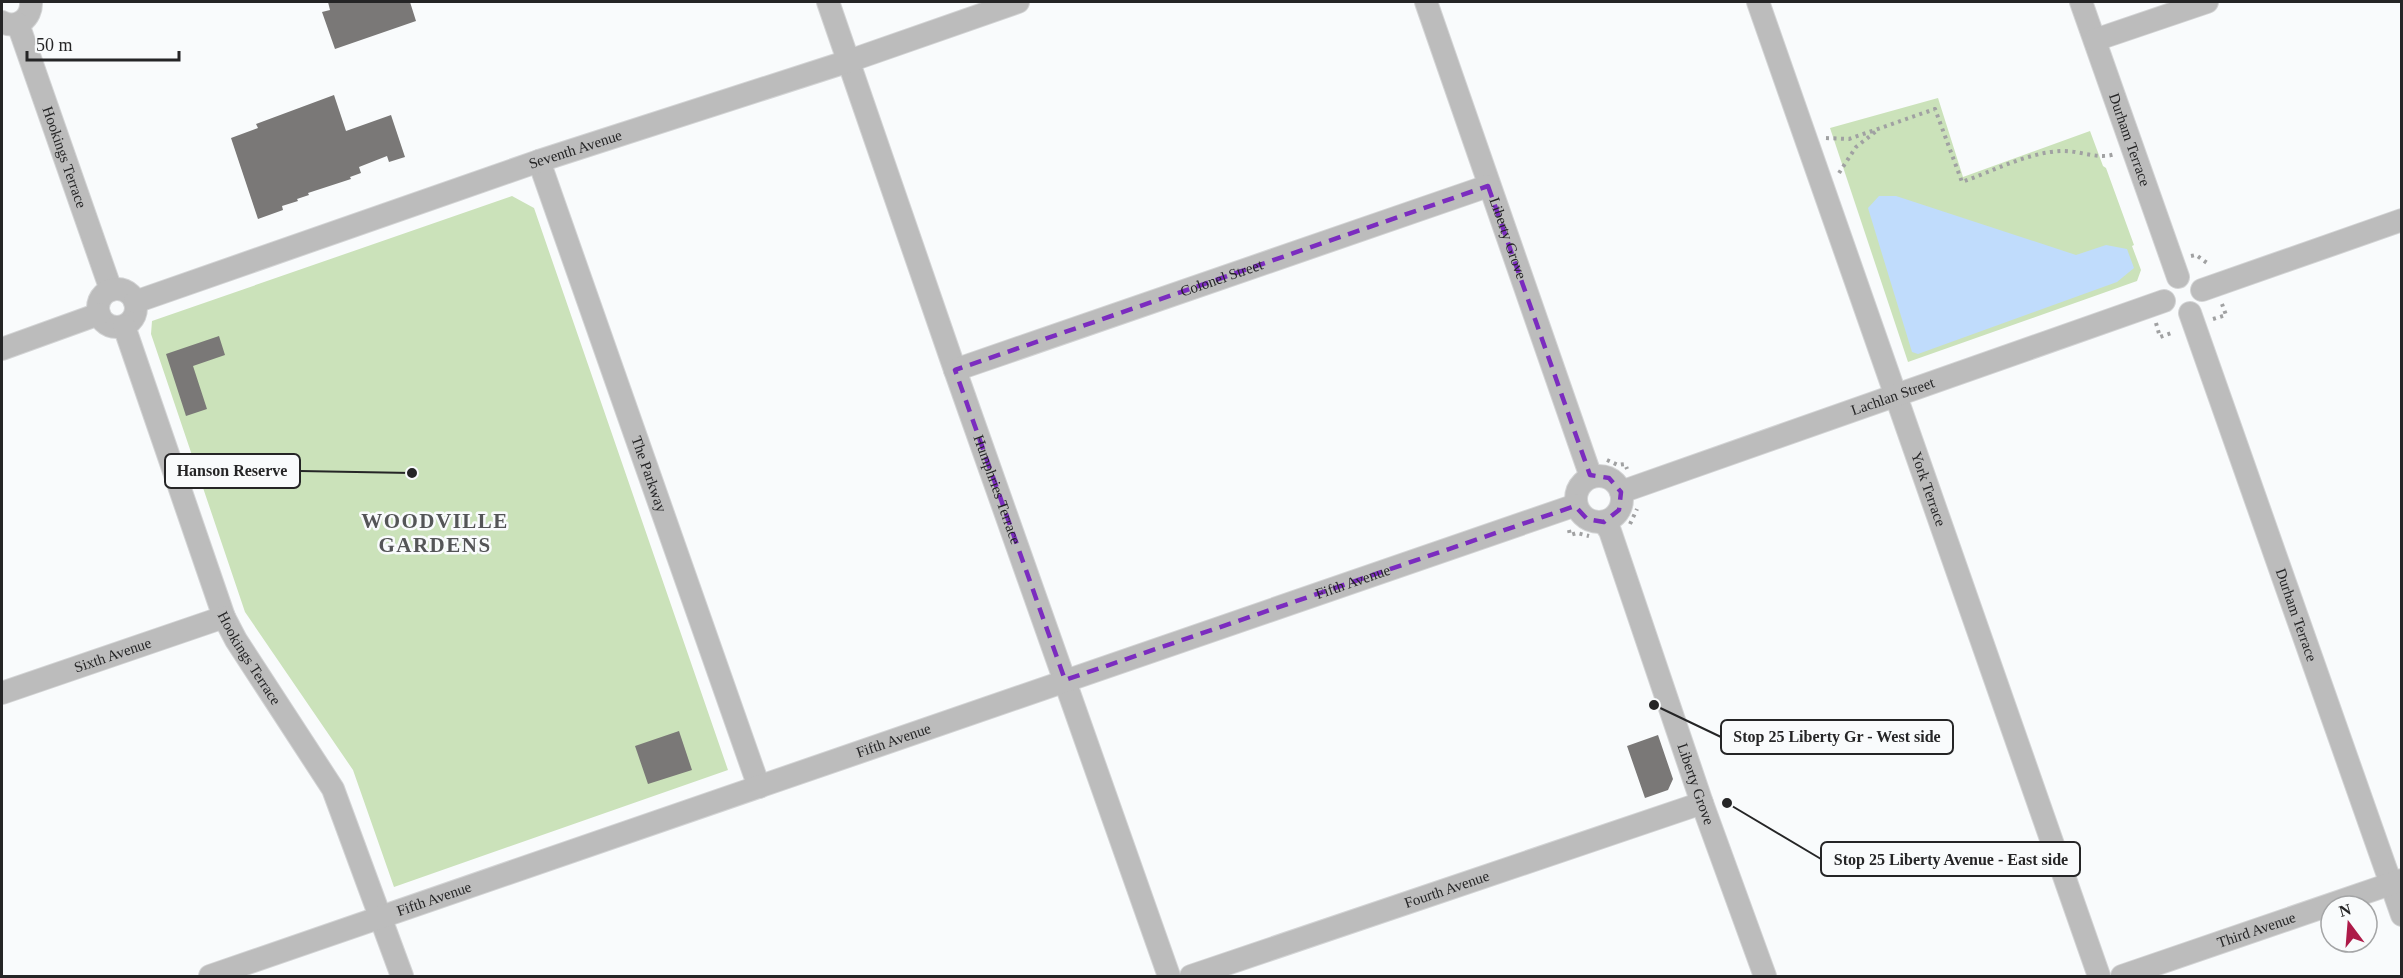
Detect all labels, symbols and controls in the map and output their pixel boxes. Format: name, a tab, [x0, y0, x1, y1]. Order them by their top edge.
scale bar	[27, 24, 178, 62]
text: 50 m	[36, 35, 73, 55]
street label: Durham Terrace	[2106, 91, 2153, 189]
street label: Hookings Terrace	[39, 104, 90, 210]
street label: Seventh Avenue	[527, 127, 624, 172]
street label: Liberty Grove	[1486, 195, 1530, 281]
street label: Colonel Street	[1178, 256, 1266, 300]
street label: Lachlan Street	[1849, 374, 1937, 418]
street label: Humphries Terrace	[970, 433, 1024, 547]
street label: The Parkway	[628, 434, 670, 515]
street label: York Terrace	[1908, 450, 1949, 529]
callout: Hanson Reserve	[165, 454, 300, 488]
text: Hanson Reserve	[177, 462, 287, 479]
district label: WOODVILLE GARDENS	[361, 509, 509, 557]
street label: Fifth Avenue	[1314, 562, 1393, 602]
street label: Durham Terrace	[2273, 566, 2320, 664]
street label: Hookings Terrace	[215, 609, 284, 708]
street label: Sixth Avenue	[72, 634, 154, 676]
street label: Fifth Avenue	[854, 720, 933, 761]
callout: Stop 25 Liberty Gr - West side	[1721, 720, 1953, 754]
text: Stop 25 Liberty Gr - West side	[1733, 728, 1941, 746]
street label: Liberty Grove	[1674, 741, 1717, 827]
callout: Stop 25 Liberty Avenue - East side	[1821, 842, 2080, 876]
text: Stop 25 Liberty Avenue - East side	[1834, 851, 2068, 869]
street label: Fourth Avenue	[1402, 868, 1492, 911]
street label: Fifth Avenue	[395, 878, 474, 919]
north arrow	[2319, 894, 2379, 954]
text: N	[2337, 900, 2353, 920]
street label: Third Avenue	[2215, 909, 2298, 951]

